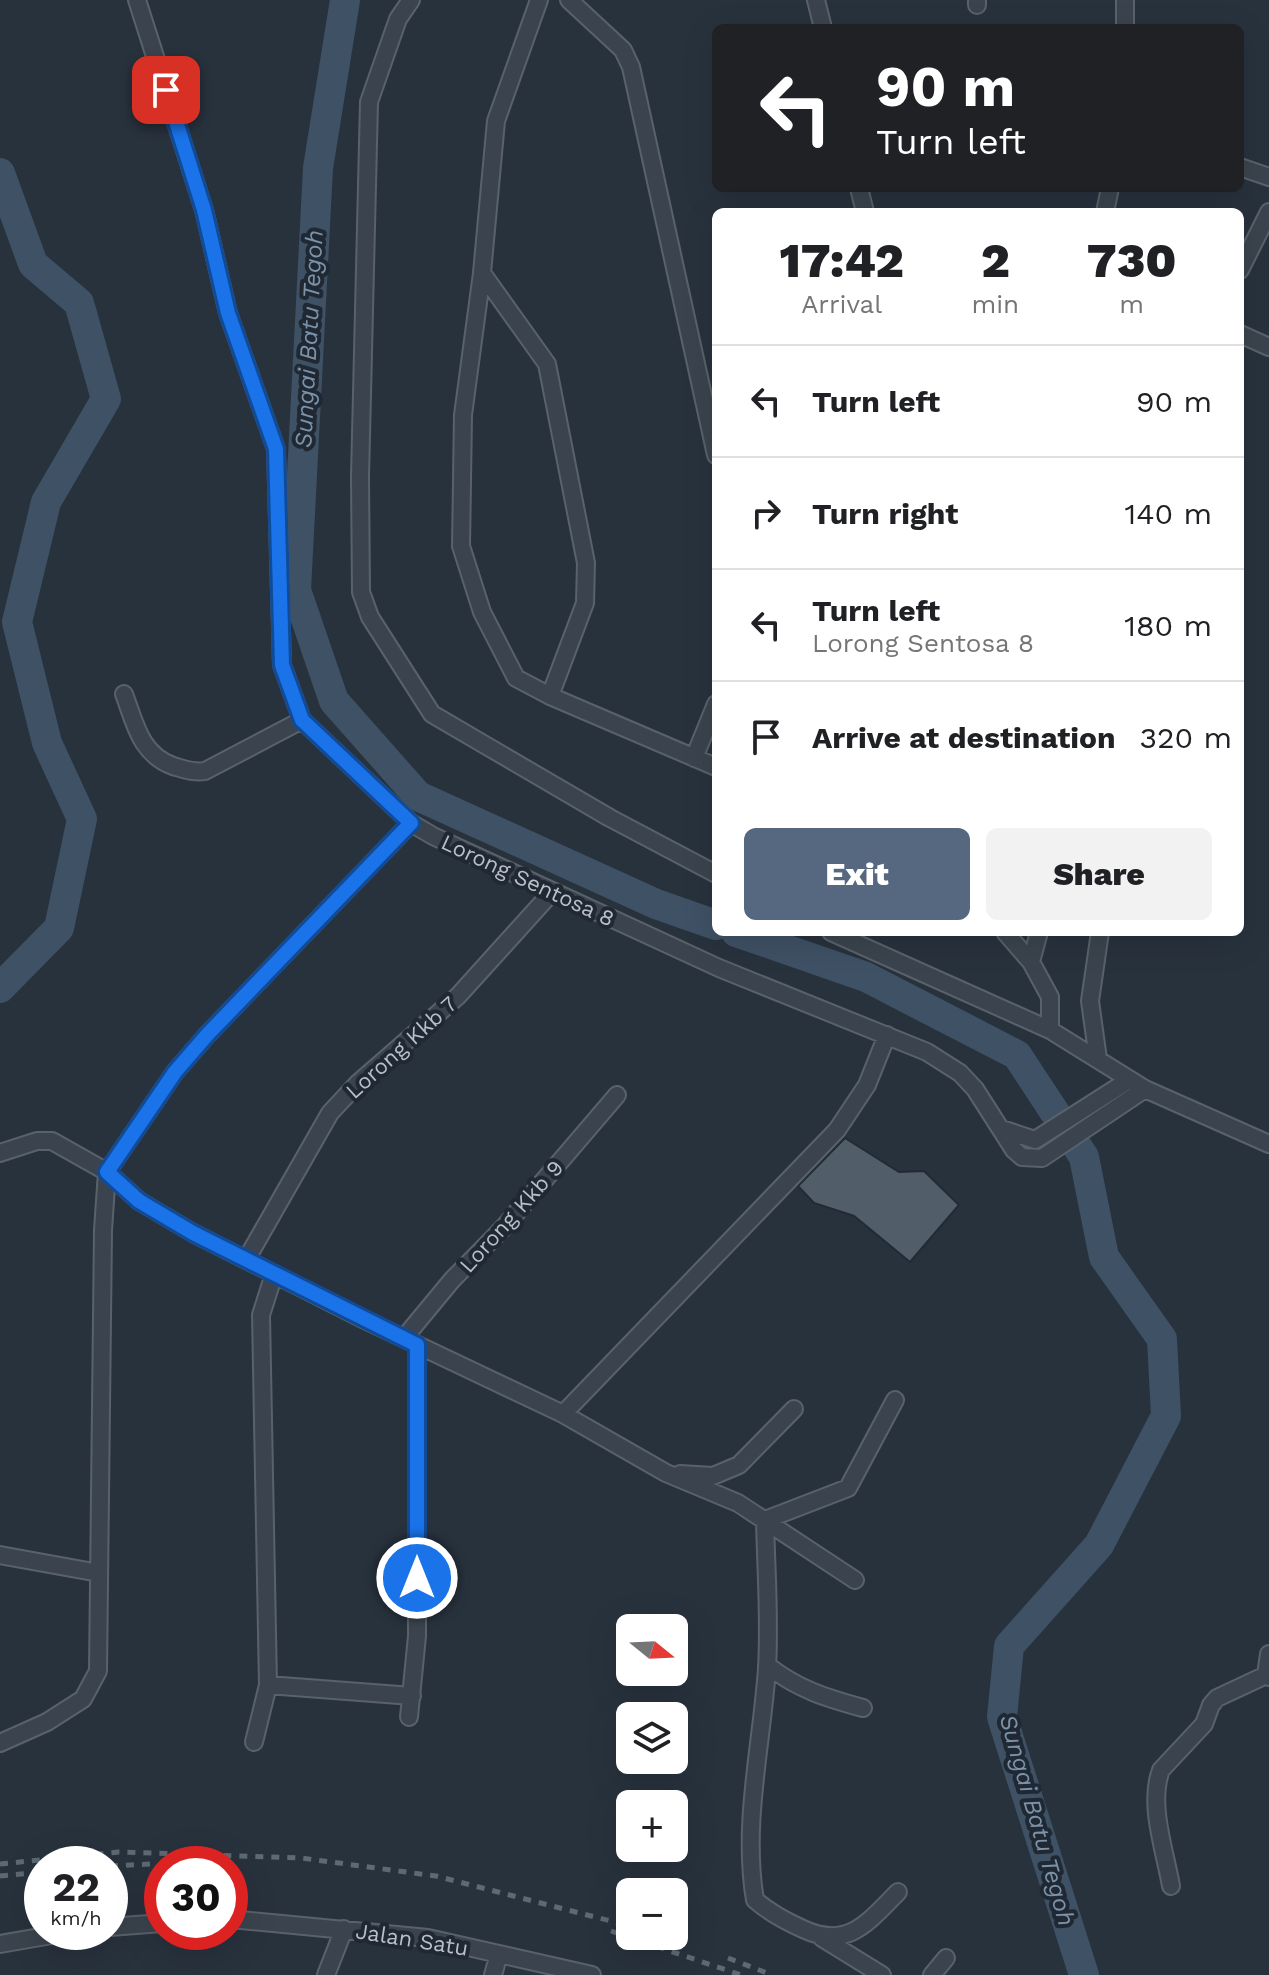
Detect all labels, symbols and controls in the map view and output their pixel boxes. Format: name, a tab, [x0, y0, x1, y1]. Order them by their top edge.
text: 90 m	[876, 54, 1015, 120]
pin	[132, 56, 200, 124]
icon: left	[744, 56, 848, 160]
icon: arrive	[144, 68, 188, 112]
text: Turn left	[876, 121, 1026, 163]
water label: Sungai Batu Tegoh	[289, 229, 329, 449]
text: 17:42	[779, 232, 904, 289]
text: 2	[981, 232, 1010, 289]
text: 730	[1087, 232, 1177, 289]
text: Arrival	[801, 289, 882, 319]
text: min	[971, 289, 1019, 319]
text: m	[1119, 289, 1144, 319]
icon: left	[744, 379, 788, 423]
text: Turn left	[812, 384, 940, 419]
text: 90 m	[1136, 384, 1212, 419]
icon: right	[744, 491, 788, 535]
text: Turn right	[812, 496, 958, 531]
text: 140 m	[1124, 496, 1212, 531]
text: Turn left	[812, 593, 940, 628]
icon: left	[744, 603, 788, 647]
text: 180 m	[1124, 608, 1212, 643]
text: Lorong Sentosa 8	[812, 628, 1034, 658]
icon: arrive	[744, 715, 788, 759]
text: Arrive at destination	[812, 720, 1116, 755]
text: 320 m	[1140, 720, 1232, 755]
button: Exit	[744, 828, 970, 920]
button: Share	[986, 828, 1212, 920]
street label: Lorong Sentosa 8	[437, 829, 618, 931]
street label: Lorong Kkb 7	[341, 991, 462, 1104]
street label: Lorong Kkb 9	[454, 1155, 568, 1278]
position arrow	[375, 1536, 459, 1620]
north arrow	[616, 1614, 688, 1686]
map controls	[616, 1614, 688, 1950]
button: layers	[616, 1702, 688, 1774]
water label: Sungai Batu Tegoh	[993, 1711, 1081, 1929]
button: +	[616, 1790, 688, 1862]
speed limit sign: 30	[144, 1846, 248, 1950]
text: 22	[52, 1864, 100, 1911]
button: −	[616, 1878, 688, 1950]
text: km/h	[50, 1906, 102, 1930]
street label: Jalan Satu	[354, 1918, 470, 1961]

